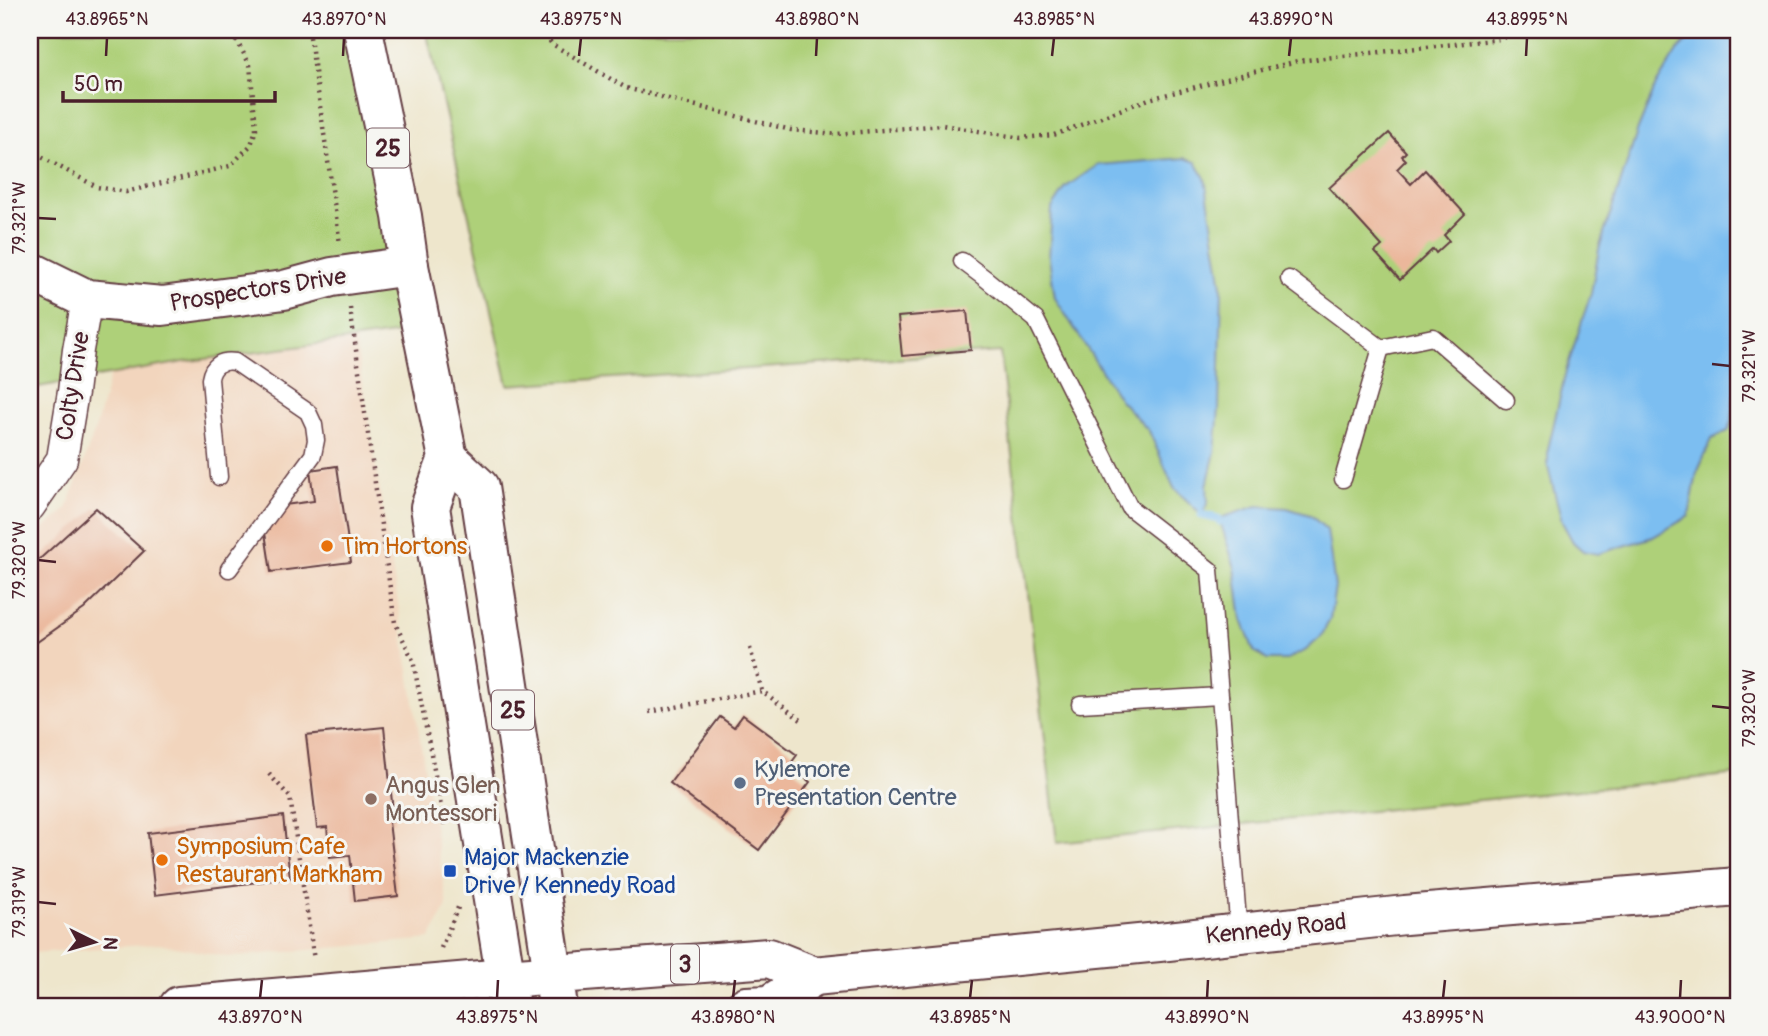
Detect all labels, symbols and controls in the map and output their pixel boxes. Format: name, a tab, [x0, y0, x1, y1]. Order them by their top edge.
text: 43.8965°N	[65, 8, 149, 31]
text: 43.8970°N	[302, 8, 386, 31]
text: 43.8975°N	[540, 8, 622, 31]
text: 43.8980°N	[775, 8, 859, 31]
text: 43.8985°N	[1013, 8, 1095, 31]
text: 43.8990°N	[1249, 8, 1333, 31]
text: 43.8995°N	[1486, 8, 1568, 31]
scale bar	[63, 60, 275, 104]
text: 50 m	[74, 71, 123, 98]
road number: 25	[367, 128, 409, 168]
text: 79.321°W	[8, 181, 31, 255]
street label: Prospectors Drive	[168, 262, 348, 318]
street label: Colty Drive	[50, 329, 96, 442]
text: 79.321°W	[1738, 329, 1761, 403]
text: 79.320°W	[8, 521, 31, 599]
place label: Tim Hortons	[341, 532, 468, 561]
marker: Tim Hortons	[319, 538, 335, 554]
text: 79.320°W	[1738, 669, 1761, 747]
road number: 25	[492, 690, 534, 730]
place label: Kylemore Presentation Centre	[754, 755, 957, 812]
place label: Angus Glen Montessori	[385, 771, 501, 828]
marker: Kylemore Presentation Centre	[732, 775, 748, 791]
marker: Angus Glen Montessori	[363, 791, 379, 807]
place label: Symposium Cafe Restaurant Markham	[176, 832, 383, 889]
place label: Major Mackenzie Drive / Kennedy Road	[464, 843, 676, 900]
marker: Symposium Cafe Restaurant Markham	[154, 852, 170, 868]
marker: Major Mackenzie Drive / Kennedy Road	[442, 863, 458, 879]
text: 79.319°W	[8, 866, 31, 938]
north arrow	[60, 906, 130, 976]
street label: Kennedy Road	[1204, 907, 1348, 951]
text: N	[97, 936, 122, 951]
road number: 3	[671, 945, 699, 984]
text: 43.8970°N	[218, 1006, 302, 1029]
text: 43.8975°N	[456, 1006, 538, 1029]
text: 43.8980°N	[691, 1006, 775, 1029]
text: 43.8985°N	[929, 1006, 1011, 1029]
text: 43.8990°N	[1165, 1006, 1249, 1029]
text: 43.8995°N	[1402, 1006, 1484, 1029]
text: 43.9000°N	[1635, 1006, 1725, 1029]

